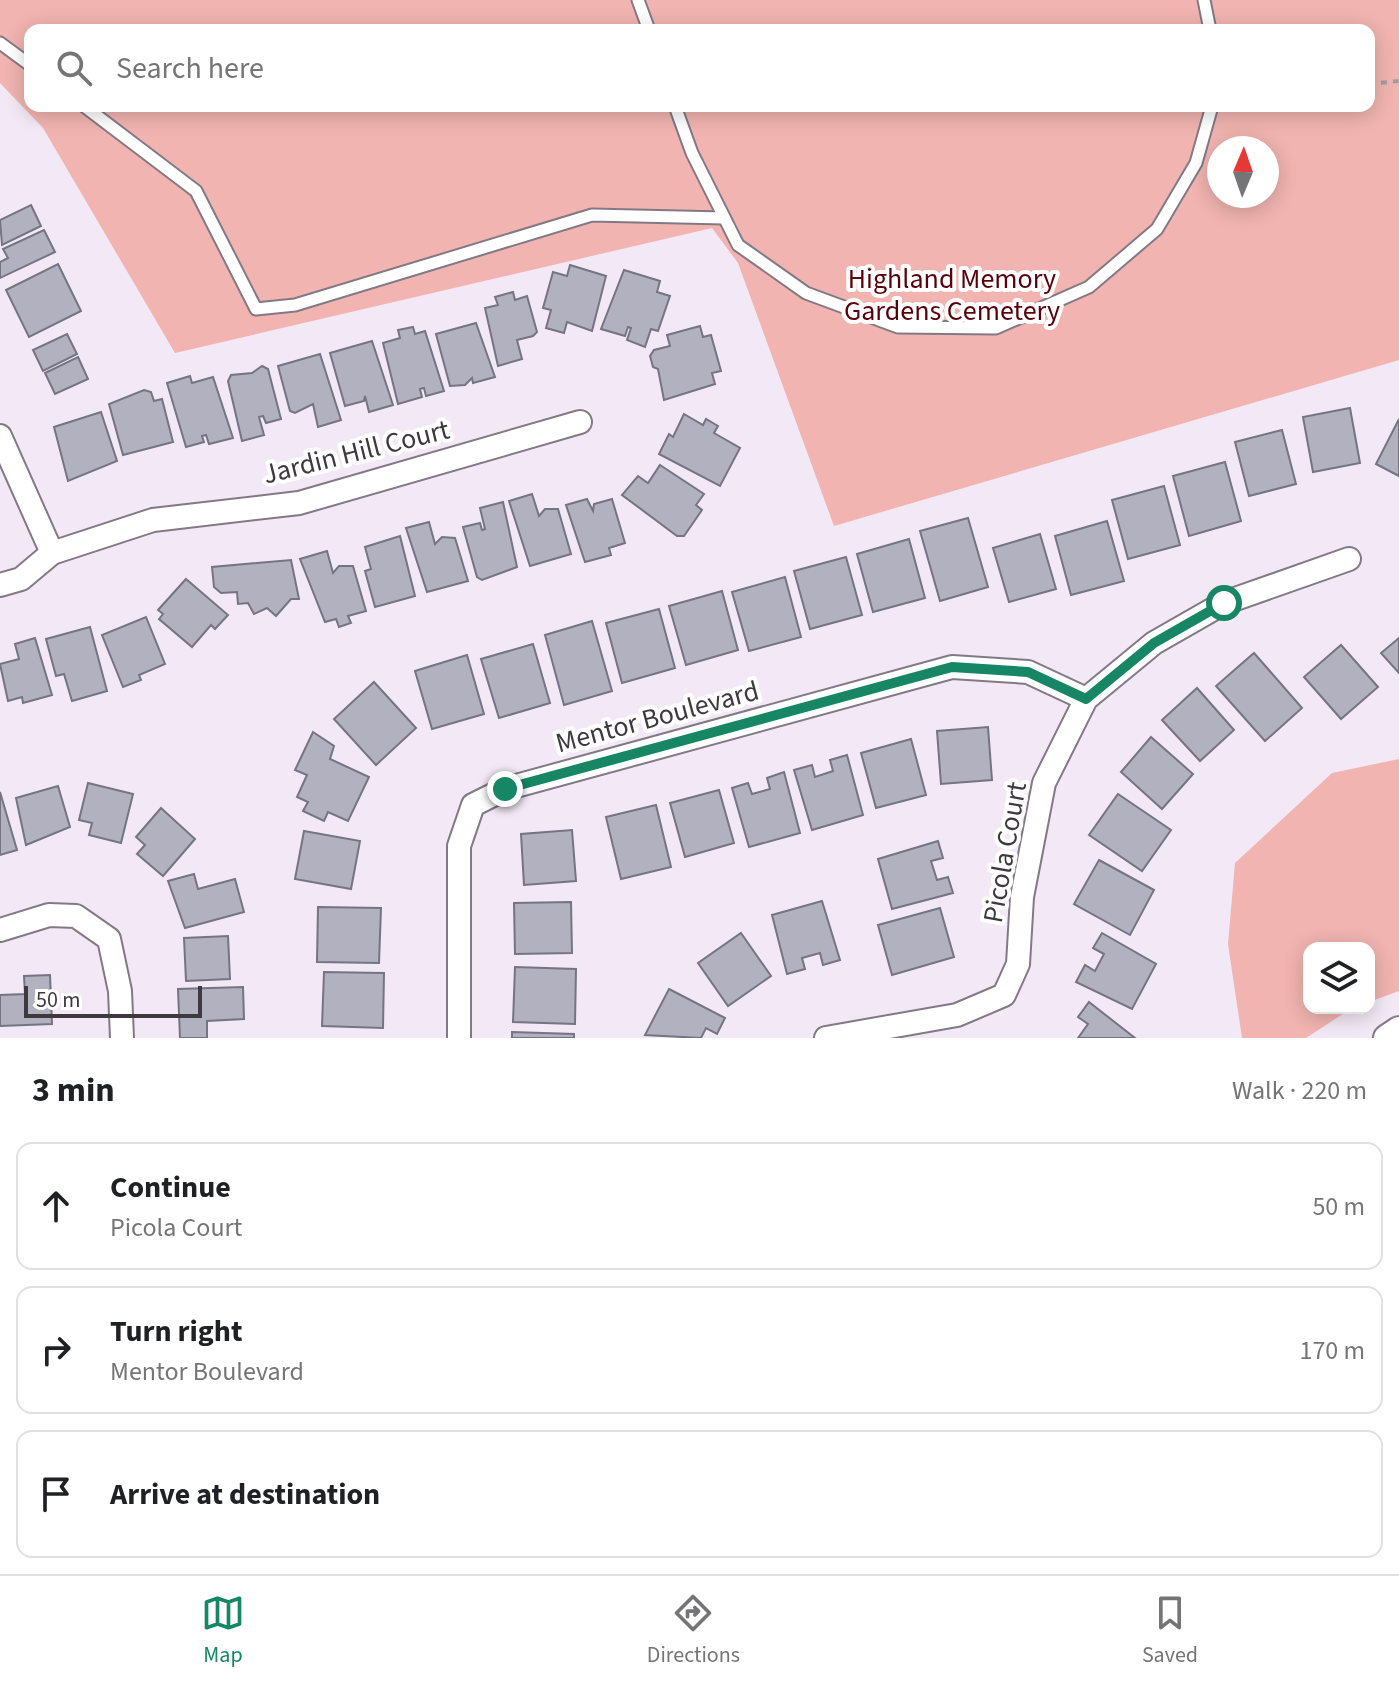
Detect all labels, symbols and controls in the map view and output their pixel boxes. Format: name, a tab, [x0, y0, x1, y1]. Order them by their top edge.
search box	[24, 24, 1375, 112]
icon: search	[52, 46, 96, 90]
text: Search here	[116, 47, 264, 90]
north arrow	[1207, 136, 1279, 208]
park label: Highland Memory Gardens Cemetery	[844, 259, 1060, 331]
street label: Jardin Hill Court	[259, 409, 454, 494]
route start	[1206, 585, 1242, 621]
street label: Mentor Boulevard	[551, 671, 763, 763]
route end	[487, 771, 523, 807]
street label: Picola Court	[973, 778, 1037, 926]
map controls	[1303, 942, 1375, 1014]
button: layers	[1303, 942, 1375, 1014]
scale bar	[24, 982, 202, 1018]
text: 50 m	[36, 984, 81, 1016]
text: 3 min	[32, 1066, 115, 1115]
text: Walk · 220 m	[1232, 1072, 1367, 1109]
text: Continue	[110, 1166, 231, 1209]
icon: ahead	[34, 1184, 78, 1228]
text: 50 m	[1312, 1188, 1365, 1225]
text: Picola Court	[110, 1209, 242, 1246]
text: Turn right	[110, 1310, 242, 1353]
icon: right	[34, 1328, 78, 1372]
text: 170 m	[1299, 1332, 1365, 1369]
text: Mentor Boulevard	[110, 1353, 304, 1390]
icon: arrive	[34, 1472, 78, 1516]
text: Arrive at destination	[110, 1473, 380, 1516]
tab: Map	[201, 1591, 245, 1671]
tab: Directions	[647, 1591, 740, 1671]
tab: Saved	[1142, 1591, 1198, 1671]

